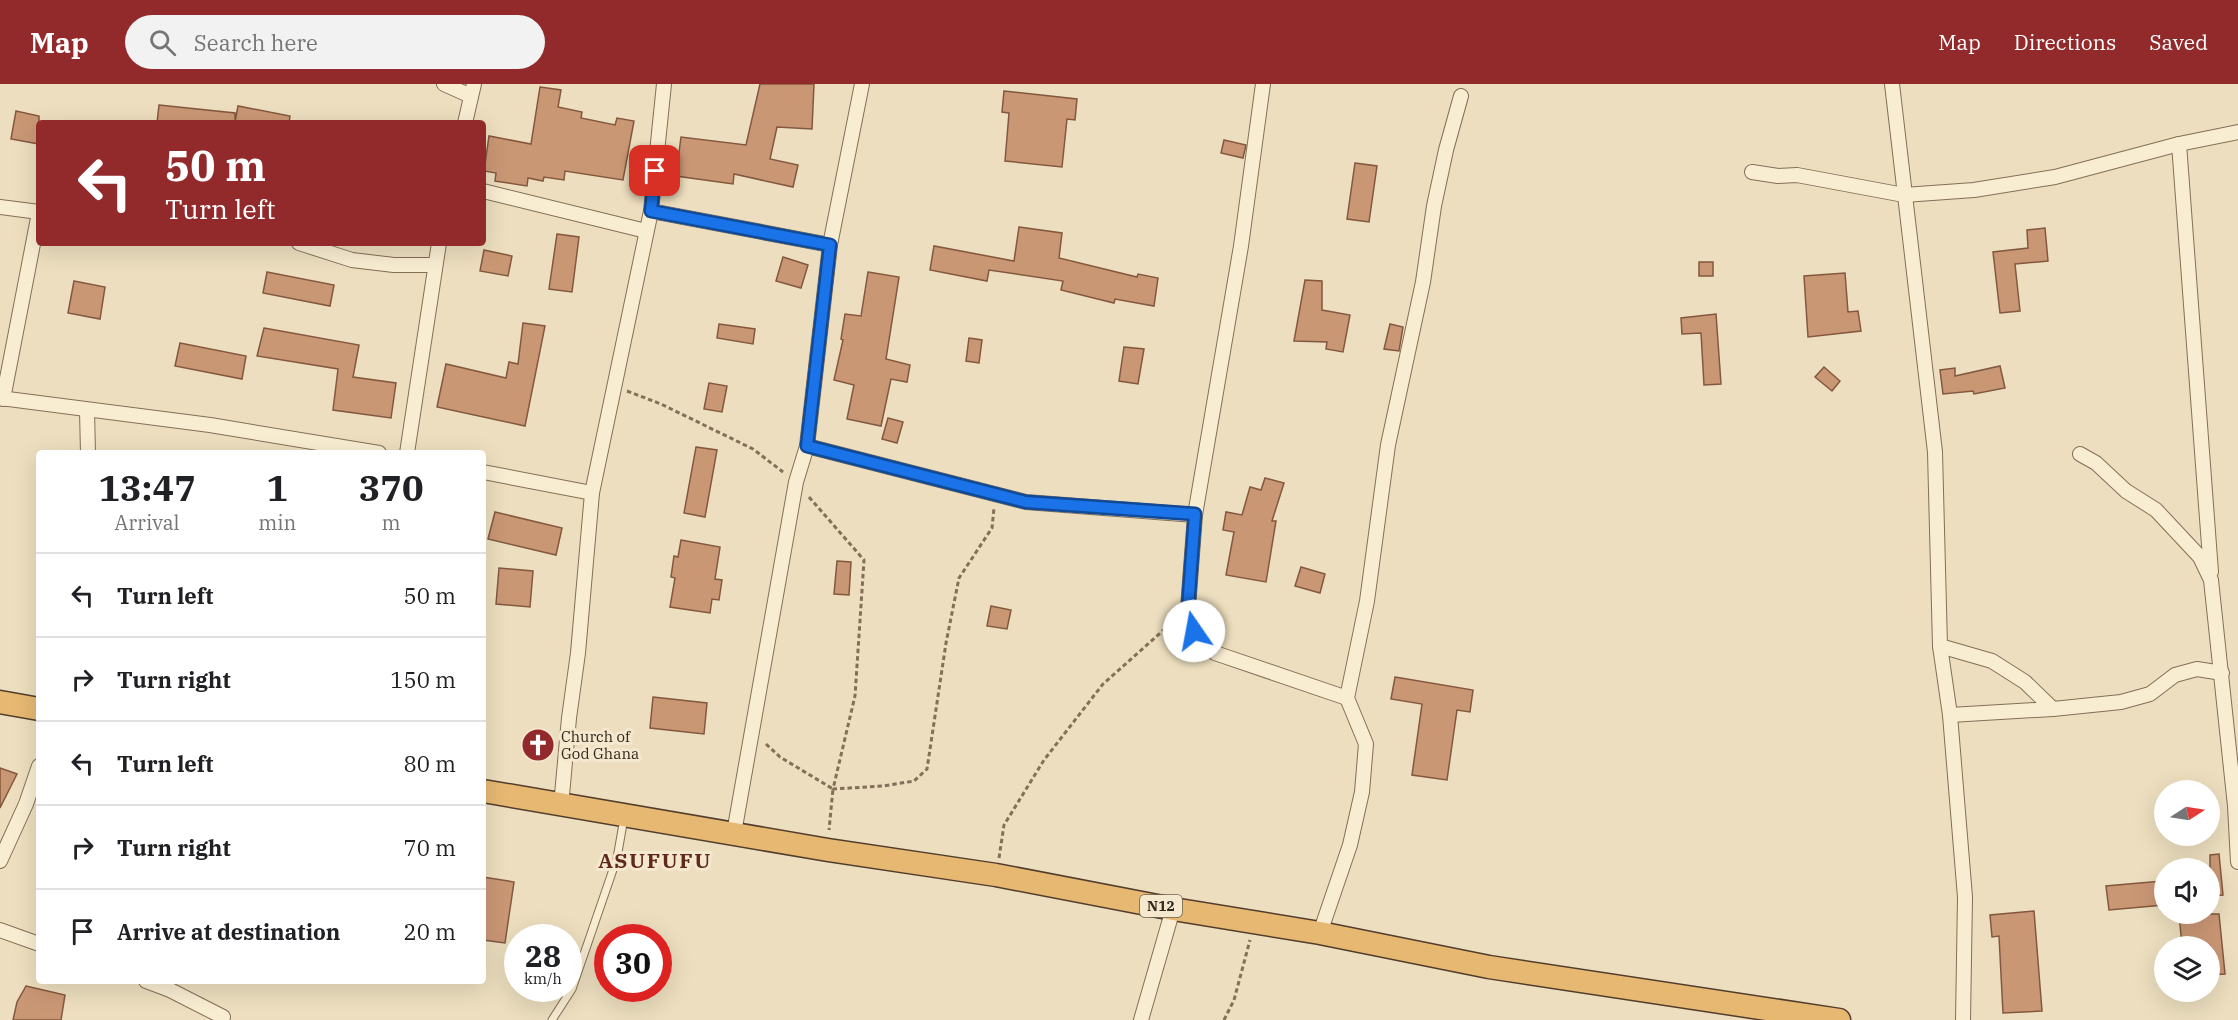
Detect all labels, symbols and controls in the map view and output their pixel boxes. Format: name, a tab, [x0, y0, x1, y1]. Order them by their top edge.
search box	[125, 15, 545, 69]
text: Map	[30, 24, 89, 61]
icon: search	[146, 26, 179, 59]
text: Search here	[194, 28, 318, 57]
text: Map	[1938, 28, 1981, 56]
text: Directions	[2014, 28, 2116, 56]
text: Saved	[2149, 28, 2208, 56]
text: 50 m	[165, 138, 266, 193]
icon: left	[66, 144, 144, 222]
pin	[629, 145, 680, 196]
icon: arrive	[638, 154, 671, 187]
text: Turn left	[165, 191, 276, 226]
text: 13:47	[98, 464, 196, 511]
text: 1	[266, 464, 288, 511]
text: 370	[359, 464, 424, 511]
text: Arrival	[115, 509, 180, 536]
text: min	[258, 509, 296, 536]
text: m	[382, 509, 401, 536]
icon: left	[66, 579, 99, 612]
text: Turn left	[117, 581, 213, 610]
text: 50 m	[404, 581, 456, 610]
position arrow	[1162, 599, 1226, 663]
icon: right	[66, 663, 99, 696]
text: Turn right	[117, 665, 231, 694]
text: 150 m	[390, 665, 456, 694]
church icon: Church of God Ghana	[520, 727, 556, 763]
place label: Church of God Ghana	[561, 727, 639, 763]
icon: left	[66, 747, 99, 780]
text: Turn left	[117, 749, 213, 778]
text: 80 m	[404, 749, 456, 778]
north arrow	[2154, 780, 2220, 846]
map controls	[2154, 780, 2220, 1002]
icon: right	[66, 831, 99, 864]
text: Turn right	[117, 833, 231, 862]
text: 70 m	[404, 833, 456, 862]
district label: ASUFUFU	[598, 846, 712, 874]
button: sound	[2154, 858, 2220, 924]
road number: N12	[1140, 895, 1182, 917]
icon: arrive	[66, 915, 99, 948]
text: Arrive at destination	[117, 917, 340, 946]
text: 20 m	[404, 917, 456, 946]
speed limit sign: 30	[594, 924, 672, 1002]
text: 28	[525, 936, 561, 975]
button: layers	[2154, 936, 2220, 1002]
text: km/h	[524, 969, 562, 988]

